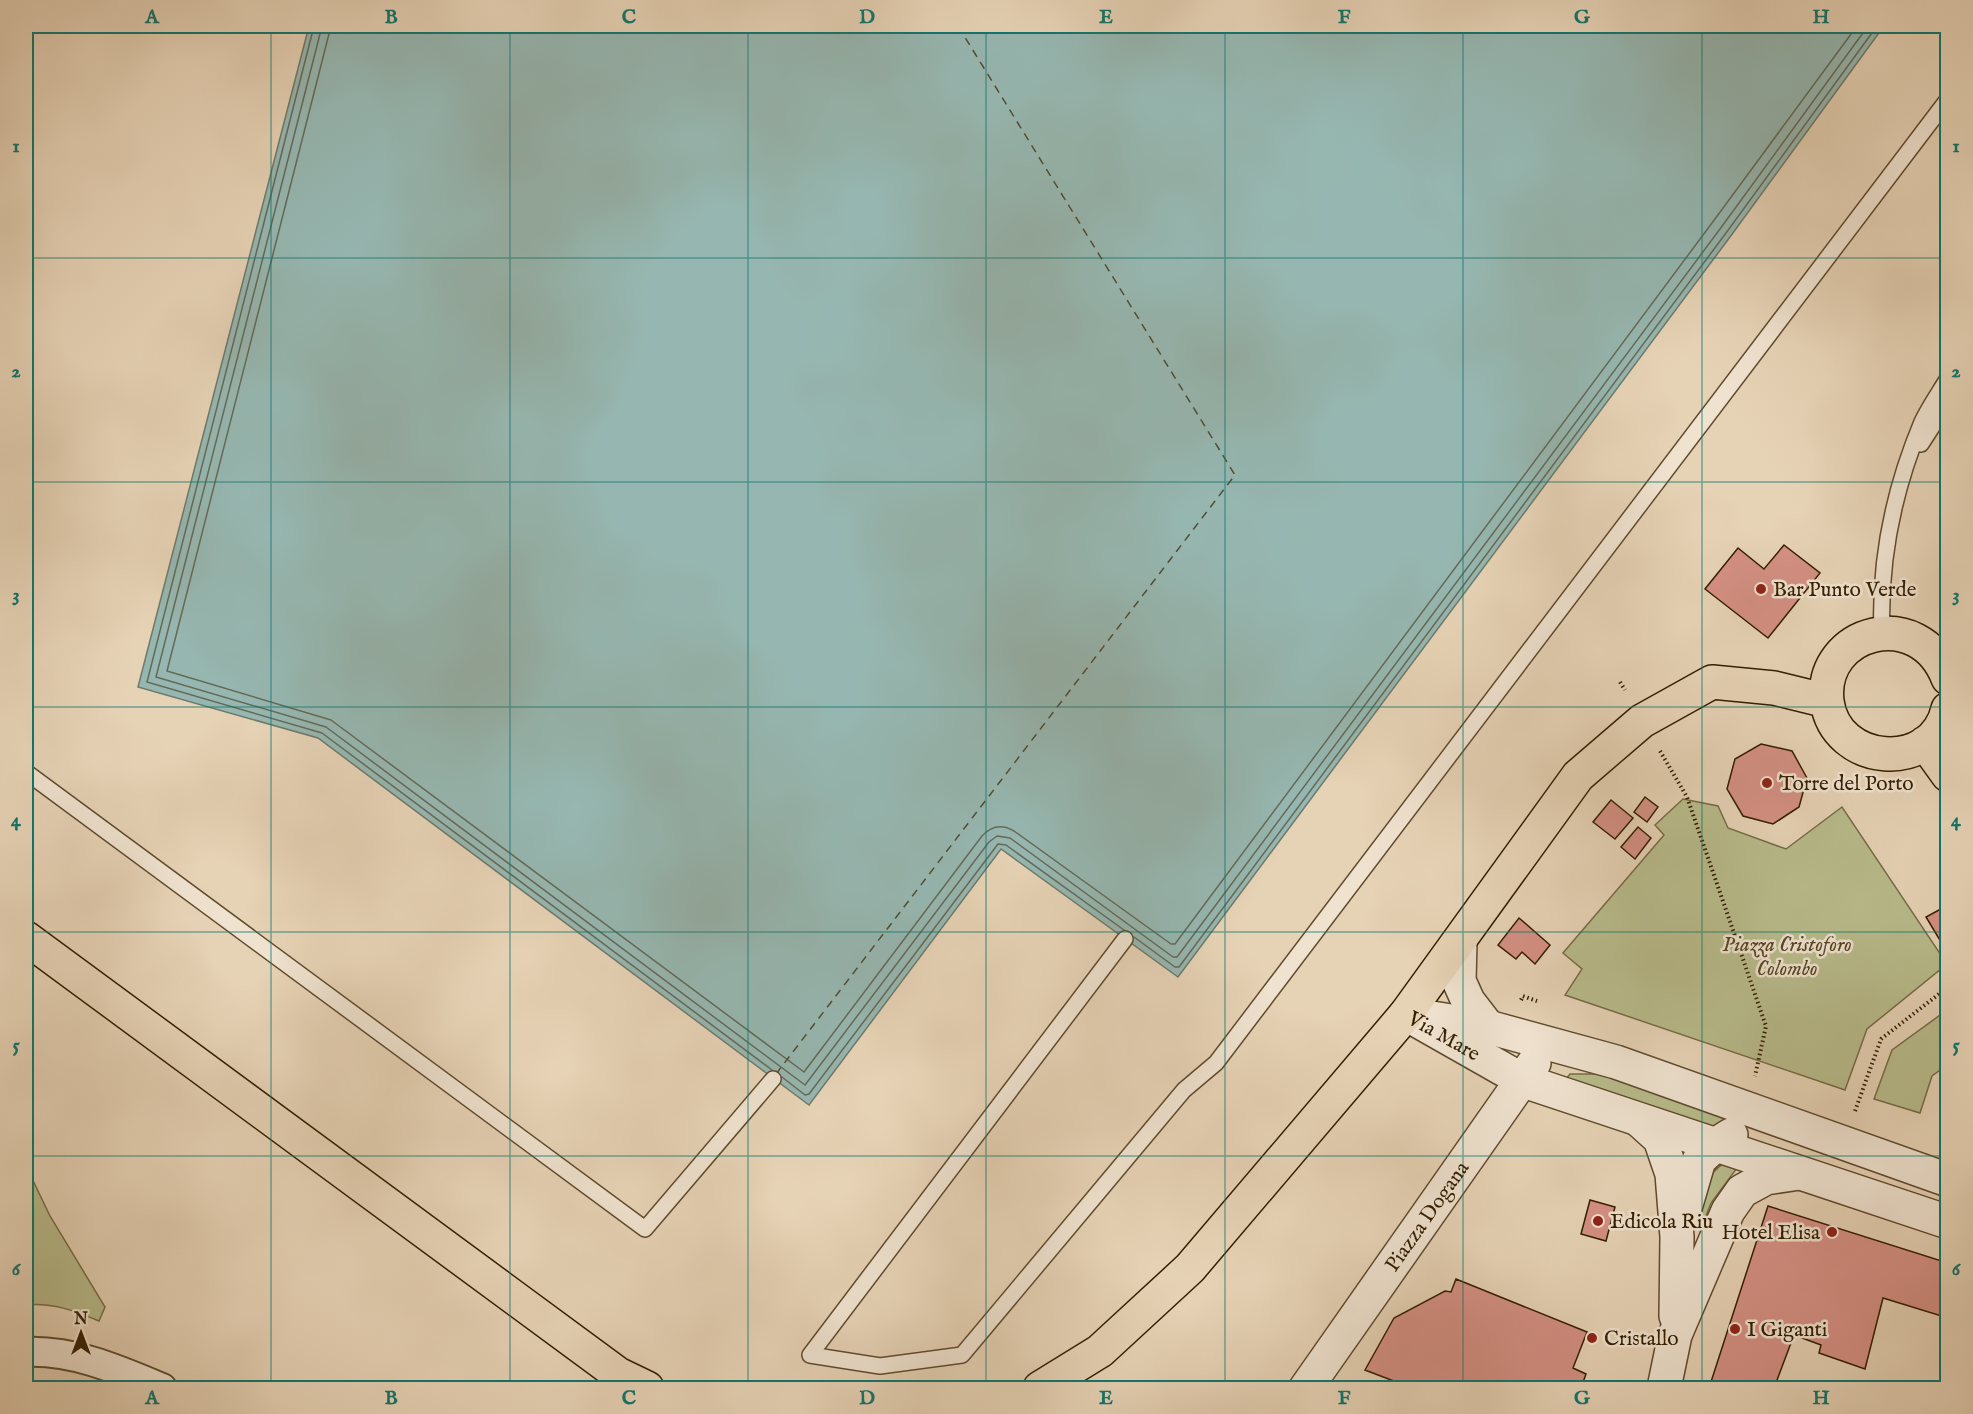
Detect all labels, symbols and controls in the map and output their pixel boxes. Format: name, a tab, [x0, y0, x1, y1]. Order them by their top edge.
text: A	[144, 5, 160, 30]
text: B	[384, 5, 398, 30]
text: C	[622, 5, 636, 30]
text: D	[859, 5, 875, 30]
text: E	[1099, 5, 1113, 30]
text: F	[1338, 5, 1351, 30]
text: G	[1574, 5, 1591, 30]
text: H	[1812, 5, 1830, 30]
text: 1	[12, 134, 20, 159]
text: 1	[1952, 134, 1960, 159]
text: 2	[11, 359, 21, 384]
text: 2	[1951, 359, 1961, 384]
place label: Bar Punto Verde	[1773, 577, 1917, 604]
marker: Bar Punto Verde	[1754, 582, 1768, 596]
text: 3	[12, 583, 20, 608]
text: 3	[1952, 583, 1960, 608]
place label: Torre del Porto	[1779, 771, 1914, 798]
marker: Torre del Porto	[1760, 776, 1774, 790]
text: 4	[11, 808, 22, 833]
text: 4	[1951, 808, 1962, 833]
park label: Piazza Cristoforo Colombo	[1722, 932, 1852, 983]
street label: Via Mare	[1402, 1005, 1485, 1069]
text: 5	[12, 1033, 20, 1058]
text: 5	[1952, 1033, 1960, 1058]
street label: Piazza Dogana	[1380, 1156, 1476, 1277]
place label: Edicola Riu	[1610, 1209, 1713, 1236]
marker: Edicola Riu	[1591, 1214, 1605, 1228]
place label: Hotel Elisa	[1721, 1220, 1821, 1247]
marker: Hotel Elisa	[1825, 1225, 1839, 1239]
text: 6	[12, 1257, 22, 1282]
text: 6	[1952, 1257, 1962, 1282]
north arrow	[51, 1303, 111, 1363]
text: N	[73, 1310, 88, 1330]
place label: I Giganti	[1747, 1317, 1827, 1344]
marker: I Giganti	[1728, 1322, 1742, 1336]
place label: Cristallo	[1604, 1326, 1679, 1353]
marker: Cristallo	[1585, 1331, 1599, 1345]
text: A	[144, 1386, 160, 1411]
text: B	[384, 1386, 398, 1411]
text: C	[622, 1386, 636, 1411]
text: D	[859, 1386, 875, 1411]
text: E	[1099, 1386, 1113, 1411]
text: F	[1338, 1386, 1351, 1411]
text: G	[1574, 1386, 1591, 1411]
text: H	[1812, 1386, 1830, 1411]

